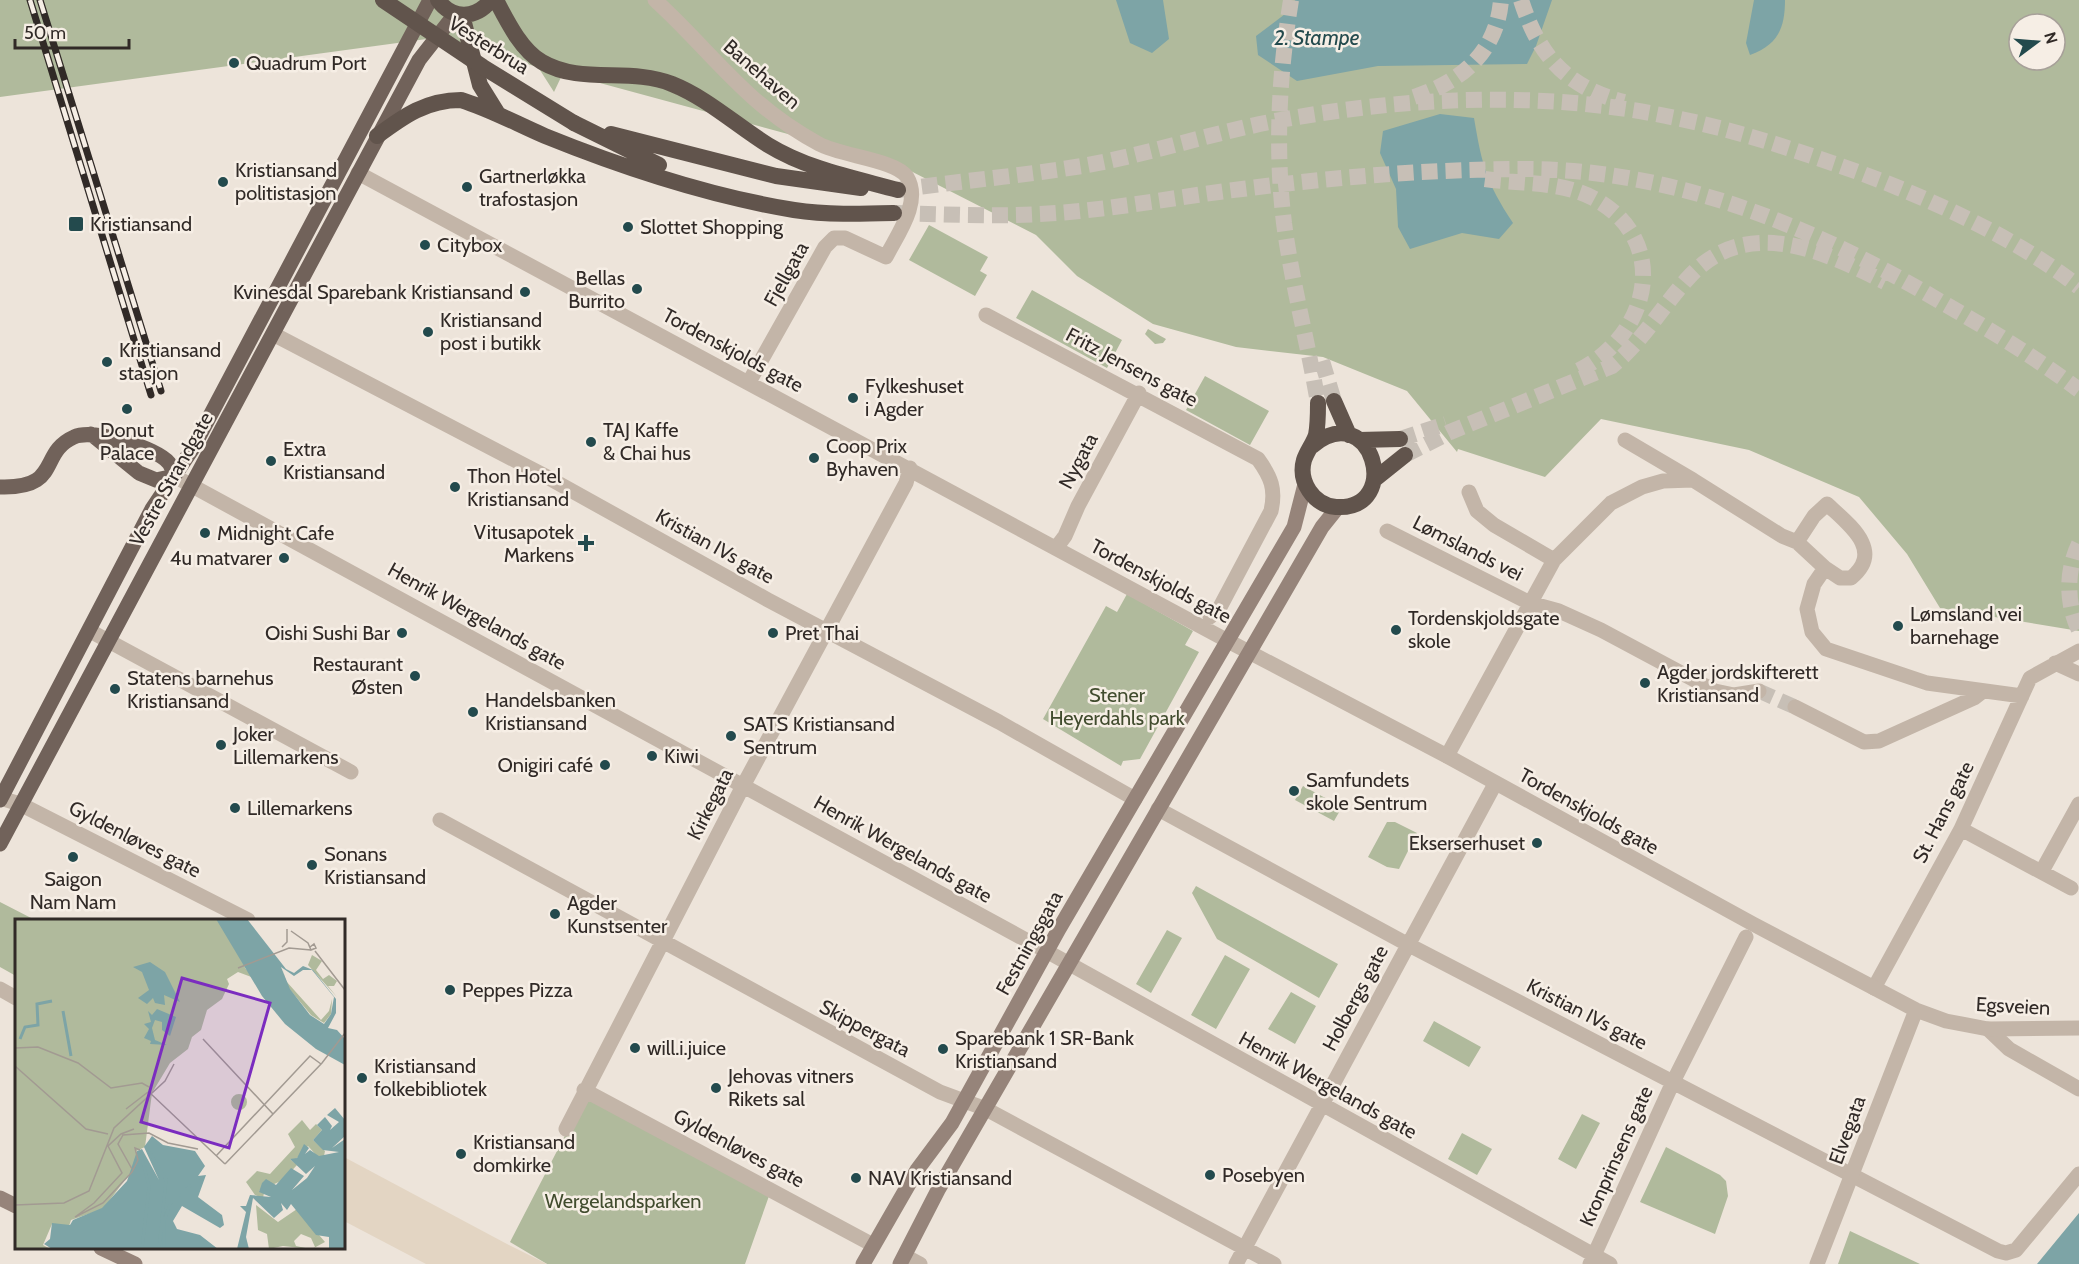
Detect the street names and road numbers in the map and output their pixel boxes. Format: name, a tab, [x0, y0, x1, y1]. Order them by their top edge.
street label: Vesterbrua	[444, 11, 534, 79]
street label: Banehaven	[719, 34, 805, 114]
street label: Fjellgata	[759, 237, 814, 310]
street label: Tordenskjolds gate	[659, 303, 807, 397]
street label: Fritz Jensens gate	[1062, 322, 1202, 412]
street label: Vestre Strandgate	[124, 408, 218, 550]
street label: Nygata	[1053, 429, 1103, 493]
street label: Kristian IVs gate	[651, 504, 779, 588]
street label: Lømslands vei	[1409, 510, 1527, 586]
street label: Tordenskjolds gate	[1087, 534, 1235, 628]
street label: Henrik Wergelands gate	[384, 557, 570, 675]
street label: St. Hans gate	[1907, 757, 1979, 867]
street label: Tordenskjolds gate	[1515, 763, 1663, 859]
street label: Kirkegata	[682, 764, 738, 844]
street label: Henrik Wergelands gate	[810, 790, 996, 908]
street label: Gyldenløves gate	[65, 795, 205, 883]
street label: Festningsgata	[991, 886, 1068, 999]
street label: Holbergs gate	[1317, 941, 1393, 1055]
street label: Kristian IVs gate	[1523, 973, 1651, 1055]
street label: Egsveien	[1975, 992, 2051, 1020]
street label: Skippergata	[816, 994, 915, 1062]
street label: Henrik Wergelands gate	[1235, 1026, 1421, 1144]
street label: Kronprinsens gate	[1574, 1082, 1658, 1230]
street label: Elvegata	[1824, 1092, 1871, 1168]
street label: Gyldenløves gate	[669, 1103, 809, 1193]

